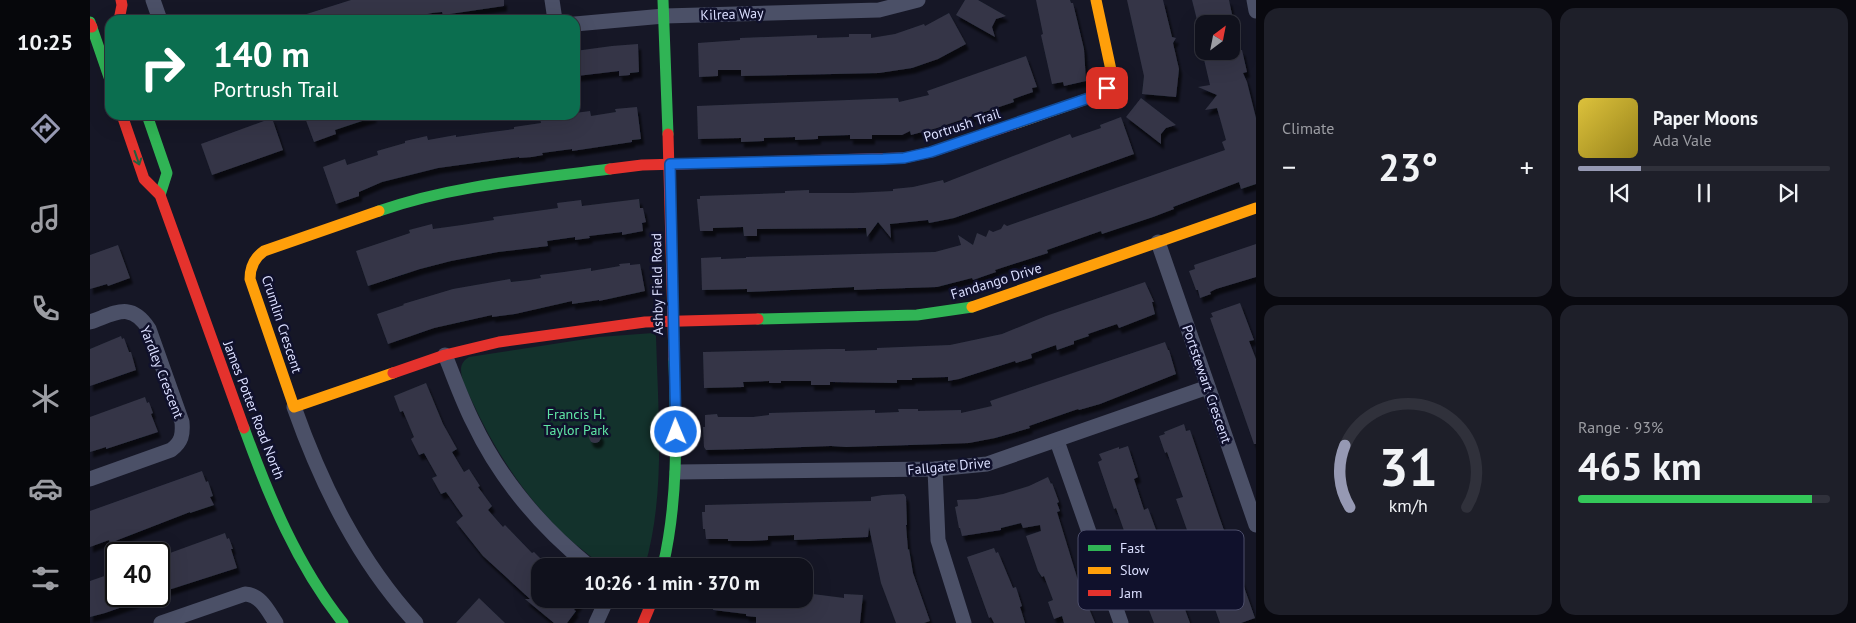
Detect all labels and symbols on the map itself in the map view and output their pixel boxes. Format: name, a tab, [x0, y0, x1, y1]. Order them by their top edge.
street label: Kilrea Way	[700, 4, 764, 24]
north arrow	[1195, 15, 1240, 60]
pin	[1086, 67, 1128, 109]
street label: Portrush Trail	[921, 104, 1003, 146]
one-way arrow	[133, 149, 142, 165]
street label: Ashby Field Road	[647, 233, 667, 335]
street label: Fandango Drive	[948, 259, 1044, 303]
street label: Crumlin Crescent	[258, 273, 306, 375]
street label: Portstewart Crescent	[1178, 322, 1236, 446]
street label: Yardley Crescent	[136, 323, 188, 421]
street label: James Potter Road North	[219, 337, 289, 482]
park label: Francis H. Taylor Park	[543, 405, 609, 439]
position arrow	[649, 405, 701, 457]
street label: Fallgate Drive	[907, 453, 991, 479]
legend	[1078, 530, 1244, 610]
text: Fast	[1120, 539, 1145, 557]
speed limit sign: 40	[105, 542, 170, 607]
text: Slow	[1120, 561, 1150, 579]
text: Jam	[1119, 584, 1142, 602]

